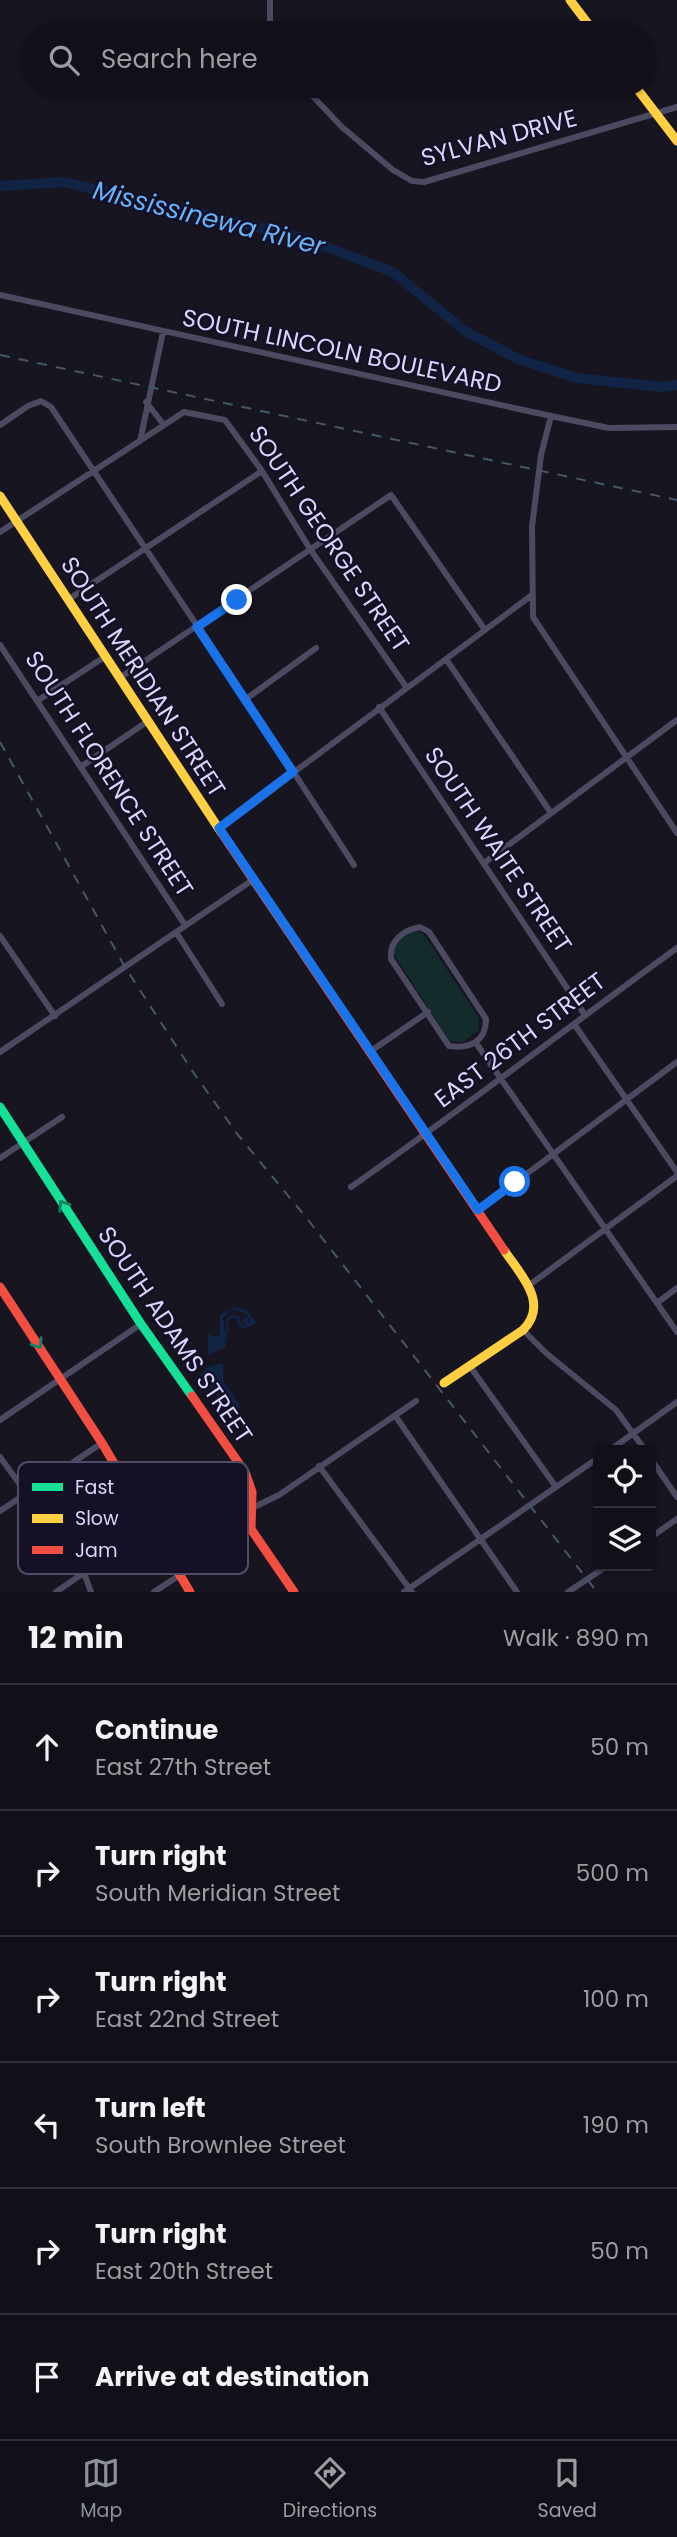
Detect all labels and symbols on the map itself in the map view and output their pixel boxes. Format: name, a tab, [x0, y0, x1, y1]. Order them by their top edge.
street label: SYLVAN DRIVE	[417, 101, 580, 174]
water label: Mississinewa River	[89, 172, 330, 265]
street label: SOUTH LINCOLN BOULEVARD	[179, 301, 505, 401]
street label: SOUTH GEORGE STREET	[241, 419, 418, 658]
street label: SOUTH MERIDIAN STREET	[53, 550, 234, 803]
route end	[221, 584, 252, 615]
street label: SOUTH FLORENCE STREET	[17, 644, 201, 903]
street label: SOUTH WAITE STREET	[417, 740, 580, 959]
street label: EAST 26TH STREET	[427, 964, 612, 1115]
route start	[499, 1166, 530, 1197]
one-way arrow	[59, 1199, 72, 1212]
street label: SOUTH ADAMS STREET	[90, 1220, 260, 1450]
one-way arrow	[30, 1336, 42, 1349]
legend	[18, 1462, 248, 1574]
text: Fast	[75, 1474, 114, 1501]
text: Slow	[75, 1505, 119, 1532]
text: Jam	[75, 1537, 117, 1564]

